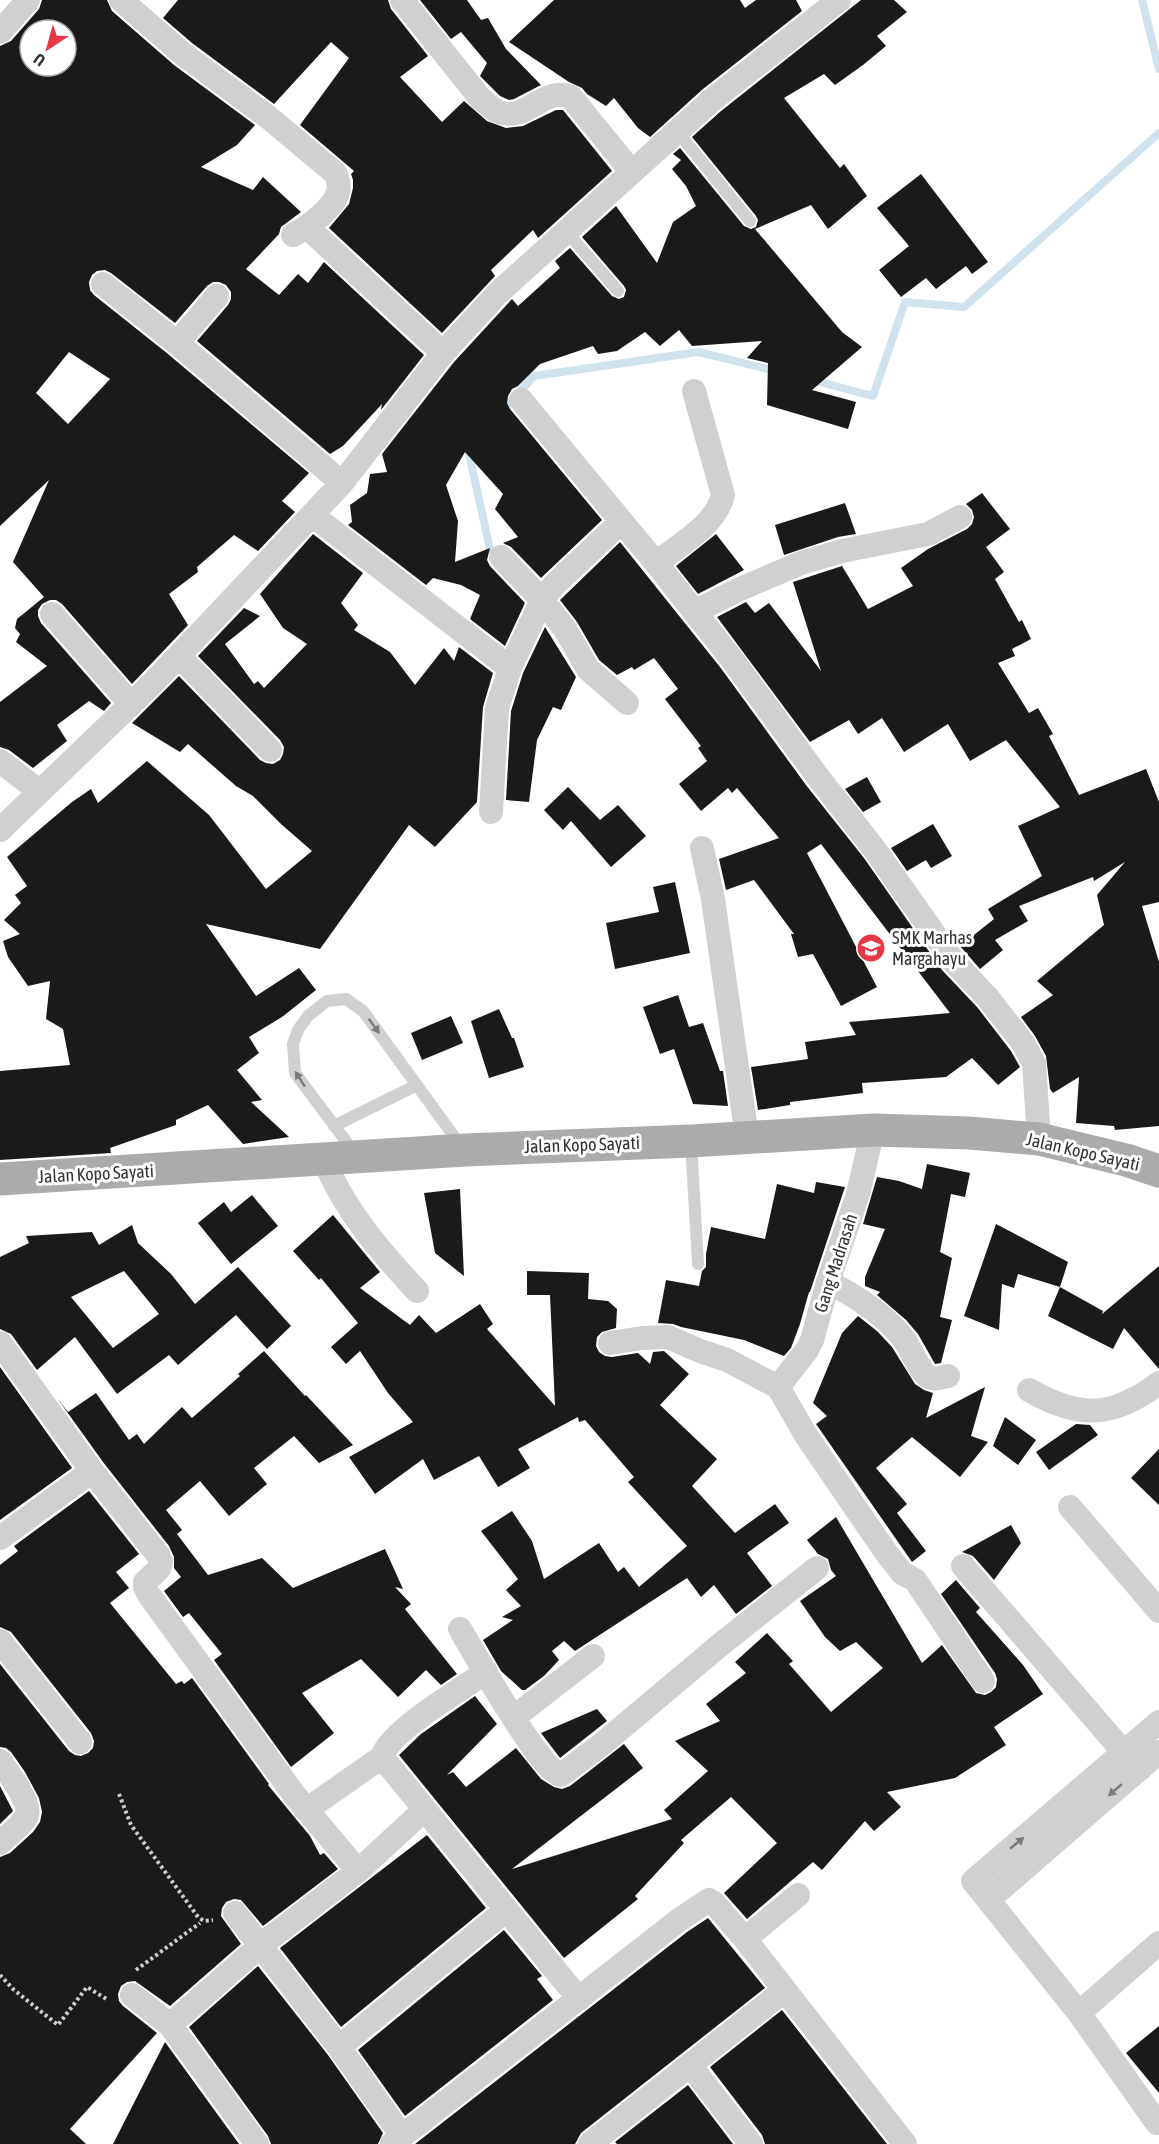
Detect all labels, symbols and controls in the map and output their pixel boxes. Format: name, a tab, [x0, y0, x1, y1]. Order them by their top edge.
north arrow	[18, 18, 78, 78]
text: U	[30, 50, 48, 70]
place label: SMK Marhas Margahayu	[892, 927, 972, 969]
school or university icon: SMK Marhas Margahayu	[855, 932, 887, 964]
one-way arrow	[368, 1018, 380, 1034]
one-way arrow	[295, 1071, 306, 1087]
street label: Jalan Kopo Sayati	[1024, 1128, 1142, 1175]
street label: Jalan Kopo Sayati	[524, 1132, 640, 1157]
street label: Jalan Kopo Sayati	[38, 1160, 154, 1187]
street label: Gang Madrasah	[810, 1211, 861, 1315]
one-way arrow	[1108, 1783, 1123, 1796]
one-way arrow	[1009, 1837, 1025, 1850]

